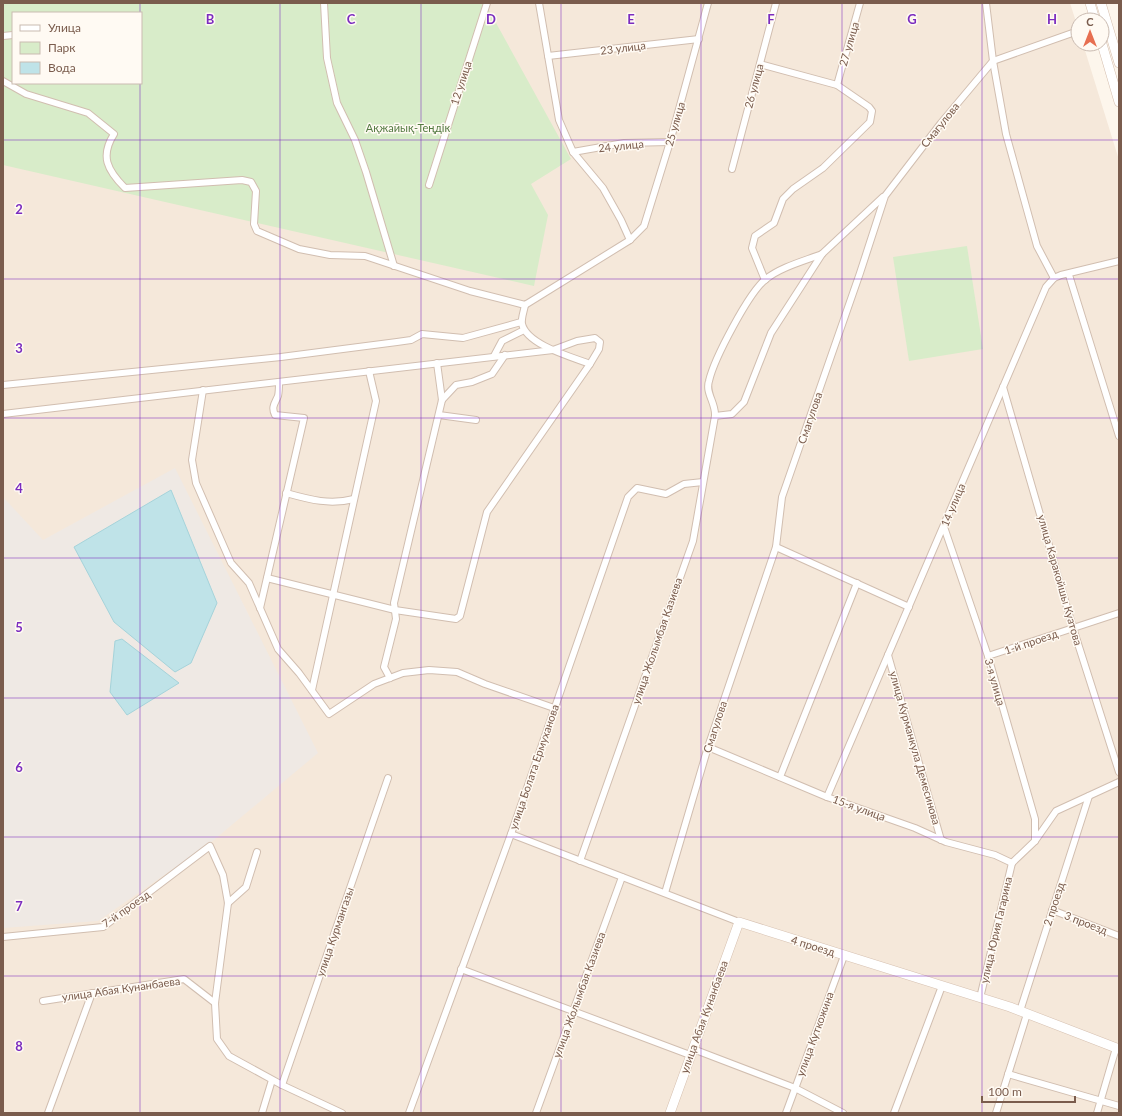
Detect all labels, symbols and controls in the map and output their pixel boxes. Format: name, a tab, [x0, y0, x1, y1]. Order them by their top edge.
text: B	[206, 11, 215, 27]
text: C	[347, 11, 356, 27]
text: D	[486, 11, 496, 27]
text: E	[627, 11, 635, 27]
text: F	[767, 11, 775, 27]
text: G	[907, 11, 917, 27]
text: H	[1047, 11, 1057, 27]
legend	[12, 12, 142, 84]
north arrow	[1070, 12, 1110, 52]
text: С	[1086, 15, 1094, 28]
text: Улица	[48, 20, 81, 35]
street label: 27 улица	[836, 20, 861, 68]
street label: 23 улица	[600, 38, 646, 57]
text: Парк	[48, 40, 76, 55]
street label: 12 улица	[447, 59, 474, 107]
text: Вода	[48, 60, 76, 75]
street label: 26 улица	[741, 62, 766, 110]
street label: 25 улица	[662, 100, 687, 148]
street label: Смагулова	[918, 100, 962, 150]
park label: Ақжайық-Теңдік	[366, 121, 450, 134]
street label: 24 улица	[598, 137, 644, 154]
text: 2	[15, 201, 23, 217]
text: 3	[15, 340, 23, 356]
street label: Смагулова	[795, 390, 824, 445]
text: 4	[15, 480, 23, 496]
street label: 14 улица	[938, 481, 967, 528]
street label: улица Каракойшы Куатова	[1036, 513, 1085, 647]
street label: улица Жолымбая Казиева	[629, 576, 684, 706]
text: 5	[15, 619, 23, 635]
street label: 1-й проезд	[1002, 626, 1059, 657]
street label: 3-я улица	[983, 657, 1008, 707]
street label: улица Курманкула Демесинова	[887, 670, 944, 826]
street label: Смагулова	[700, 699, 729, 754]
street label: улица Болата Ермуханова	[506, 703, 561, 831]
text: 6	[15, 759, 23, 775]
street label: 15-я улица	[831, 792, 887, 823]
street label: улица Юрия Гагарина	[977, 875, 1014, 984]
street label: 2 проезд	[1040, 880, 1067, 927]
street label: улица Курмангазы	[313, 885, 356, 978]
street label: 7-й проезд	[99, 887, 152, 930]
text: 7	[15, 898, 23, 914]
street label: 3 проезд	[1063, 908, 1110, 937]
street label: улица Жолымбая Казиева	[550, 930, 607, 1060]
street label: 4 проезд	[790, 933, 837, 958]
street label: улица Абая Кунанбаева	[677, 959, 730, 1075]
street label: улица Абая Кунанбаева	[61, 974, 181, 1003]
street label: улица Куткожина	[793, 990, 836, 1078]
text: 8	[15, 1038, 23, 1054]
scale bar	[982, 1078, 1075, 1104]
text: 100 m	[988, 1084, 1022, 1099]

